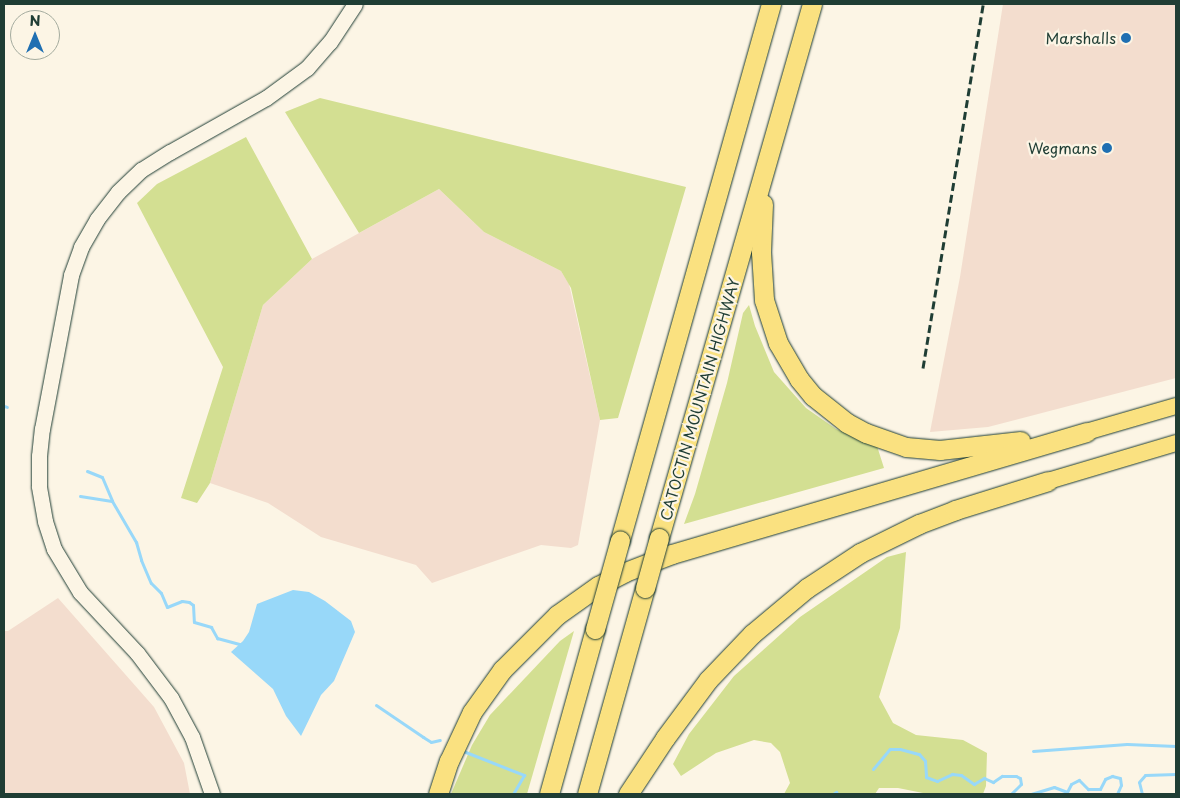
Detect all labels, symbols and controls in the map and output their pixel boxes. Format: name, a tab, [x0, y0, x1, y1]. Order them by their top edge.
north arrow	[10, 10, 60, 60]
text: N	[29, 10, 41, 31]
place label: Marshalls	[1046, 29, 1116, 47]
marker: Marshalls	[1120, 32, 1132, 44]
place label: Wegmans	[1028, 139, 1097, 157]
marker: Wegmans	[1101, 142, 1113, 154]
street label: CATOCTIN MOUNTAIN HIGHWAY	[656, 275, 742, 523]

